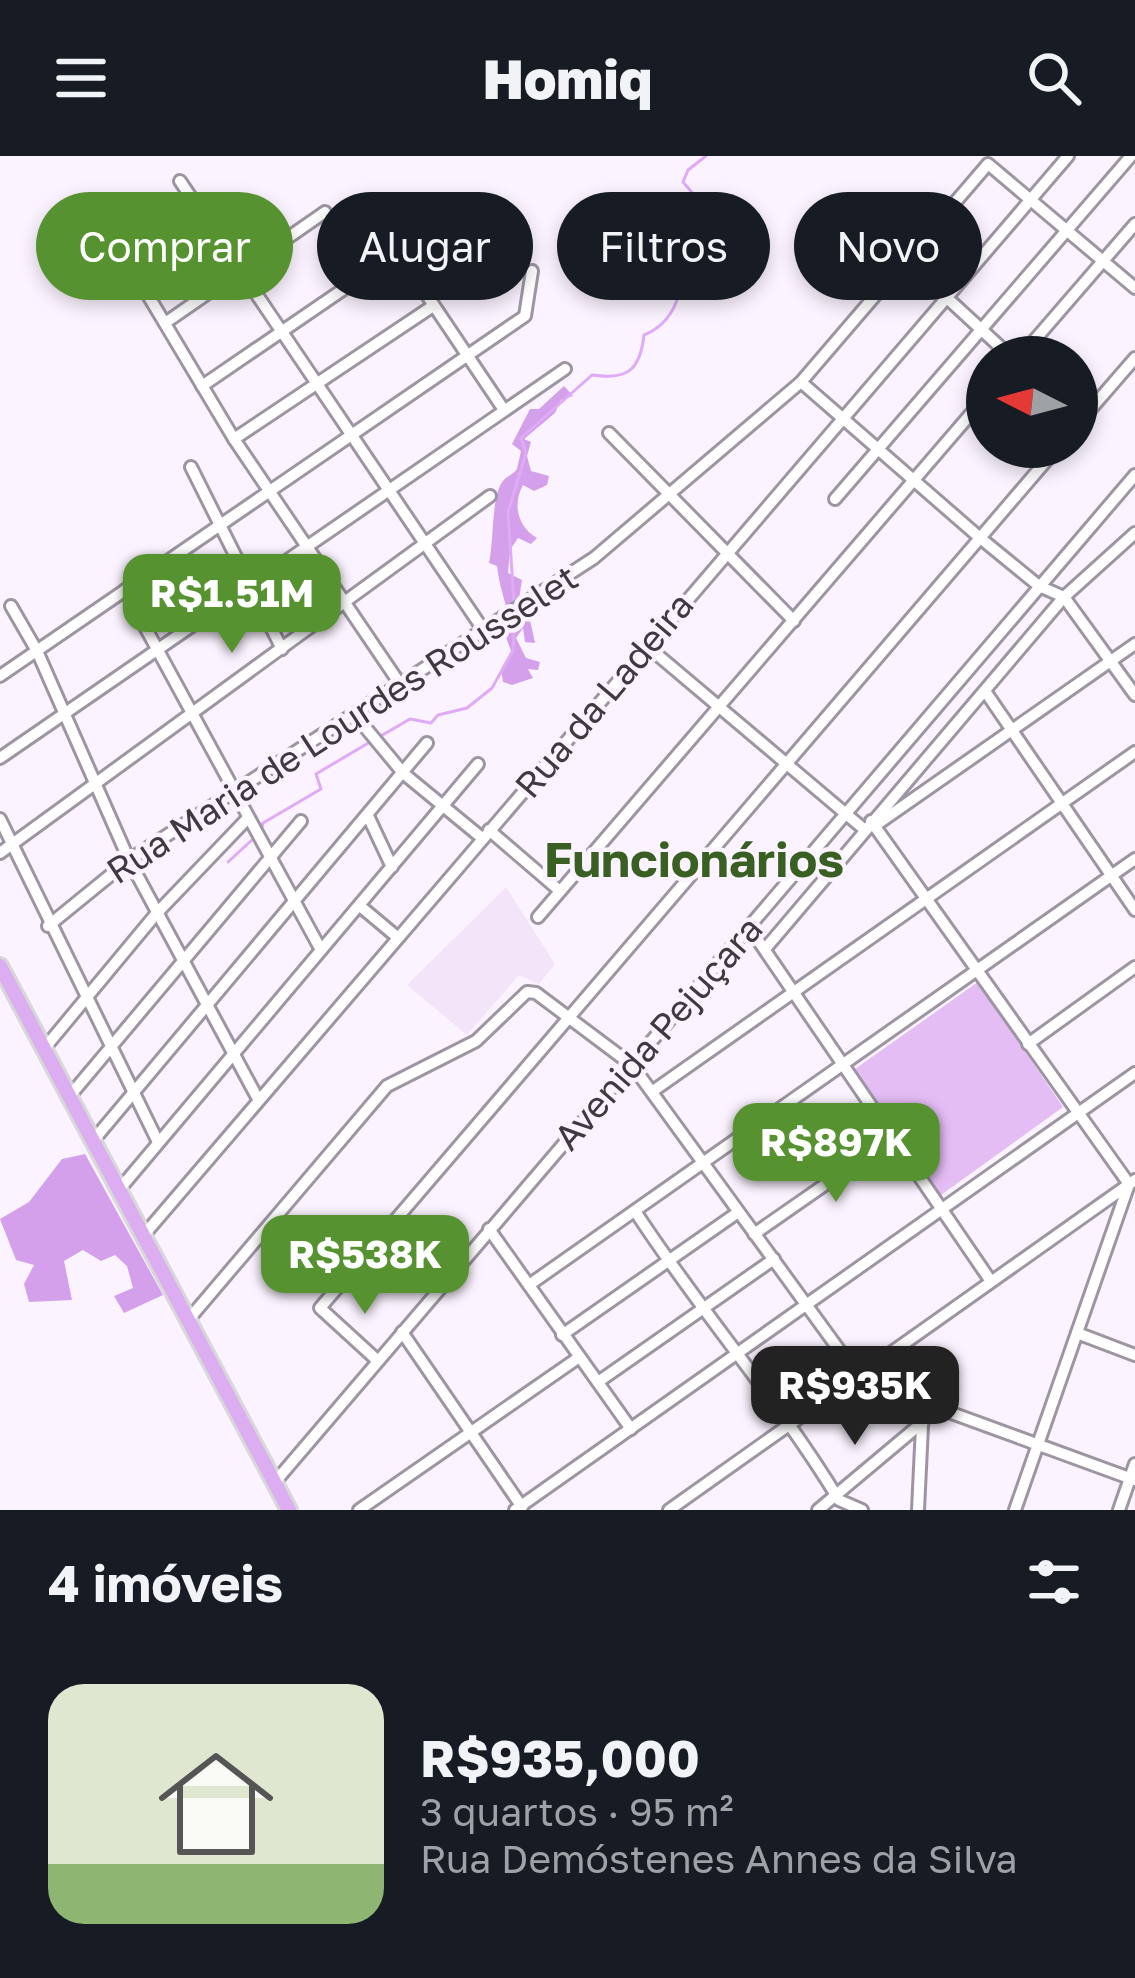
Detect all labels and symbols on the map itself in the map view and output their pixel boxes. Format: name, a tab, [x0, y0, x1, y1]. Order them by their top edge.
north arrow	[966, 336, 1098, 468]
pin: R$1.51M	[121, 554, 343, 656]
street label: Rua Maria de Lourdes Rousselet	[98, 555, 585, 892]
street label: Rua da Ladeira	[505, 583, 702, 806]
district label: Funcionários	[544, 830, 844, 888]
street label: Avenida Pejuçara	[545, 907, 771, 1158]
pin: R$897K	[738, 1103, 934, 1205]
pin: R$538K	[267, 1215, 463, 1317]
pin: R$935K	[757, 1346, 953, 1448]

